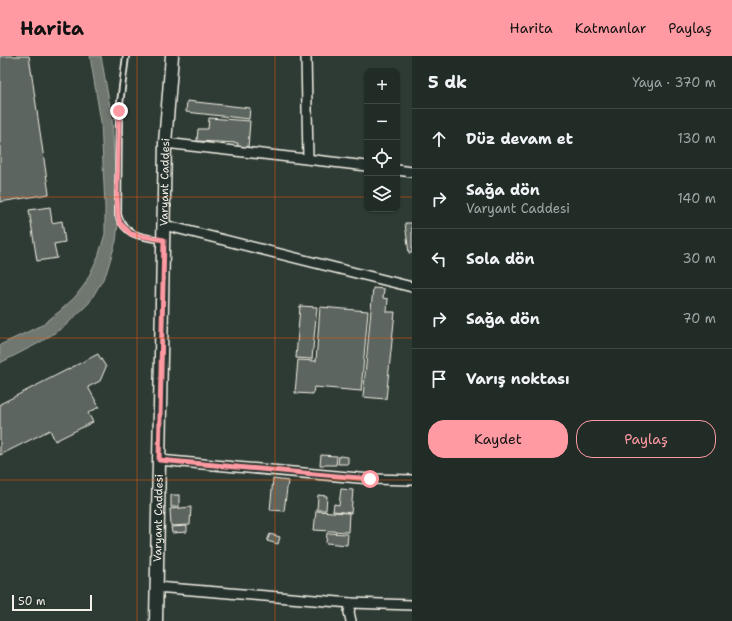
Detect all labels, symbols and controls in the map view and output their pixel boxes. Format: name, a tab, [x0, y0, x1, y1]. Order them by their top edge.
text: Harita	[20, 16, 84, 41]
text: Harita	[510, 19, 553, 37]
text: Katmanlar	[575, 19, 646, 37]
text: Paylaş	[668, 19, 712, 37]
map controls	[364, 68, 400, 212]
button: +	[364, 68, 400, 104]
text: 5 dk	[428, 71, 467, 93]
text: Yaya · 370 m	[632, 74, 716, 91]
route end	[110, 102, 128, 120]
button: −	[364, 104, 400, 140]
icon: ahead	[428, 128, 450, 150]
text: Düz devam et	[466, 129, 573, 149]
text: 130 m	[678, 130, 716, 147]
street label: Varyant Caddesi	[156, 138, 173, 226]
button: locate	[364, 140, 400, 176]
button: layers	[364, 176, 400, 212]
text: Sağa dön	[466, 180, 540, 200]
icon: right	[428, 188, 450, 210]
text: 140 m	[677, 190, 716, 207]
text: Varyant Caddesi	[466, 200, 570, 217]
icon: left	[428, 248, 450, 270]
text: Sola dön	[466, 249, 535, 269]
text: 30 m	[682, 250, 716, 267]
icon: right	[428, 308, 450, 330]
text: Sağa dön	[466, 309, 540, 329]
text: 70 m	[682, 310, 716, 327]
icon: arrive	[428, 368, 450, 390]
text: Varış noktası	[466, 369, 570, 389]
button: Kaydet	[428, 420, 568, 458]
button: Paylaş	[576, 420, 716, 458]
route start	[361, 470, 379, 488]
street label: Varyant Caddesi	[150, 474, 167, 562]
scale bar	[12, 593, 92, 612]
text: 50 m	[18, 594, 46, 609]

